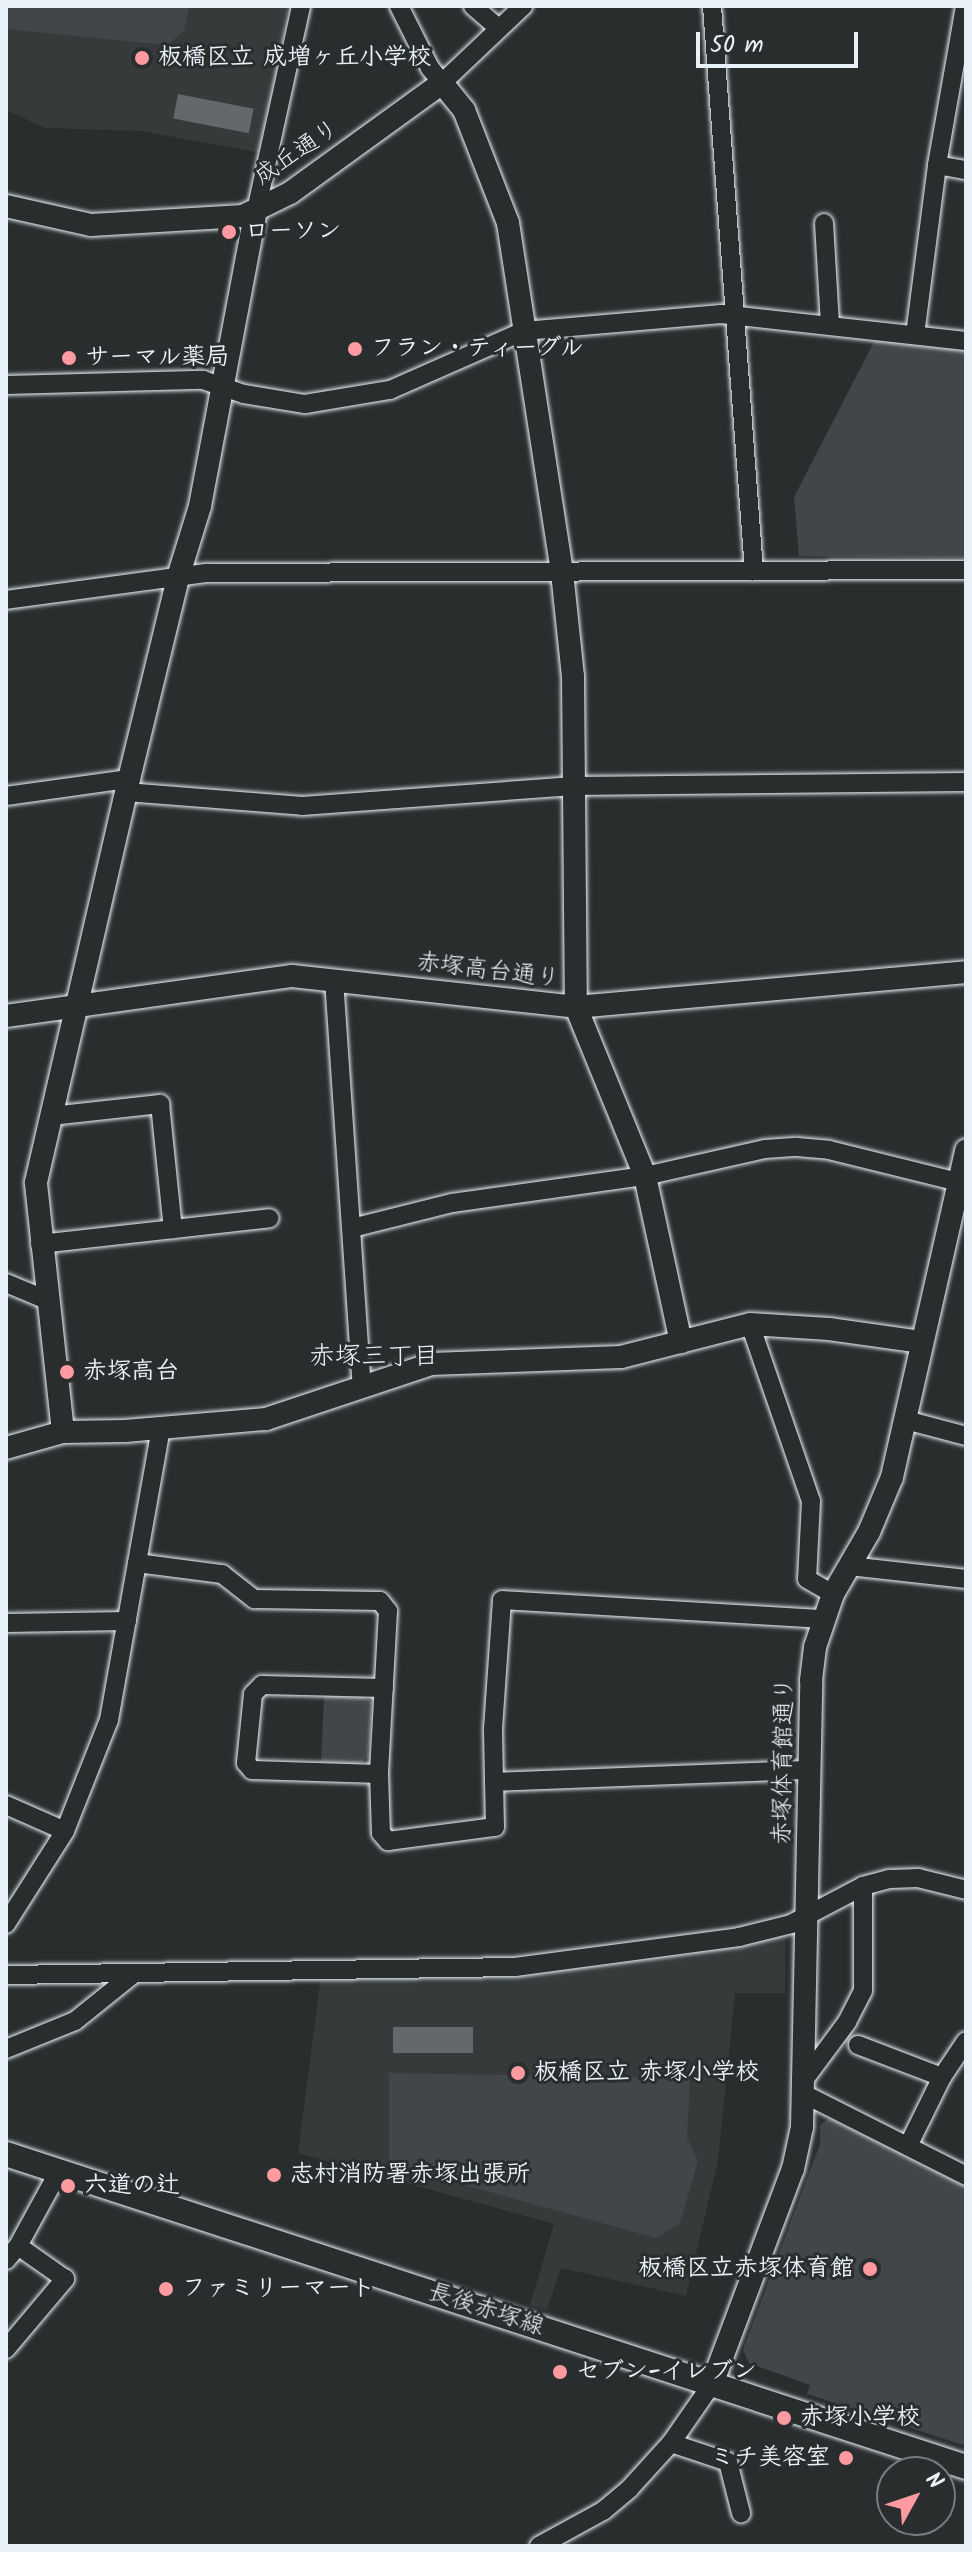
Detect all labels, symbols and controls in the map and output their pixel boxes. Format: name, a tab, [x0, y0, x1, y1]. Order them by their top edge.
scale bar	[700, 16, 862, 66]
text: 50 m	[710, 26, 764, 65]
place label: 板橋区立 成増ヶ丘小学校	[158, 44, 431, 72]
marker: 板橋区立 成増ヶ丘小学校	[133, 49, 151, 67]
street label: 成丘通り	[249, 114, 345, 192]
place label: ローソン	[245, 218, 341, 246]
marker: ローソン	[220, 223, 238, 241]
place label: フラン・ティーグル	[371, 335, 587, 363]
marker: フラン・ティーグル	[346, 340, 364, 358]
place label: サーマル薬局	[85, 344, 229, 372]
marker: サーマル薬局	[60, 349, 78, 367]
street label: 赤塚高台通り	[415, 948, 561, 994]
district label: 赤塚三丁目	[309, 1342, 439, 1374]
place label: 赤塚高台	[83, 1358, 179, 1386]
marker: 赤塚高台	[58, 1363, 76, 1381]
street label: 赤塚体育館通り	[768, 1677, 800, 1845]
place label: 板橋区立 赤塚小学校	[534, 2059, 759, 2087]
marker: 板橋区立 赤塚小学校	[509, 2064, 527, 2082]
place label: 志村消防署赤塚出張所	[290, 2161, 530, 2189]
marker: 志村消防署赤塚出張所	[265, 2166, 283, 2184]
place label: 六道の辻	[84, 2172, 180, 2200]
marker: 六道の辻	[59, 2177, 77, 2195]
place label: 板橋区立赤塚体育館	[638, 2255, 854, 2283]
marker: 板橋区立赤塚体育館	[861, 2260, 879, 2278]
place label: ファミリーマート	[182, 2275, 374, 2303]
street label: 長後赤塚線	[424, 2278, 548, 2342]
marker: ファミリーマート	[157, 2280, 175, 2298]
place label: セブン-イレブン	[576, 2358, 757, 2386]
marker: セブン-イレブン	[551, 2363, 569, 2381]
place label: 赤塚小学校	[800, 2404, 920, 2432]
marker: 赤塚小学校	[775, 2409, 793, 2427]
place label: ミチ美容室	[710, 2444, 830, 2472]
marker: ミチ美容室	[837, 2449, 855, 2467]
north arrow	[876, 2456, 956, 2536]
text: N	[915, 2465, 951, 2498]

